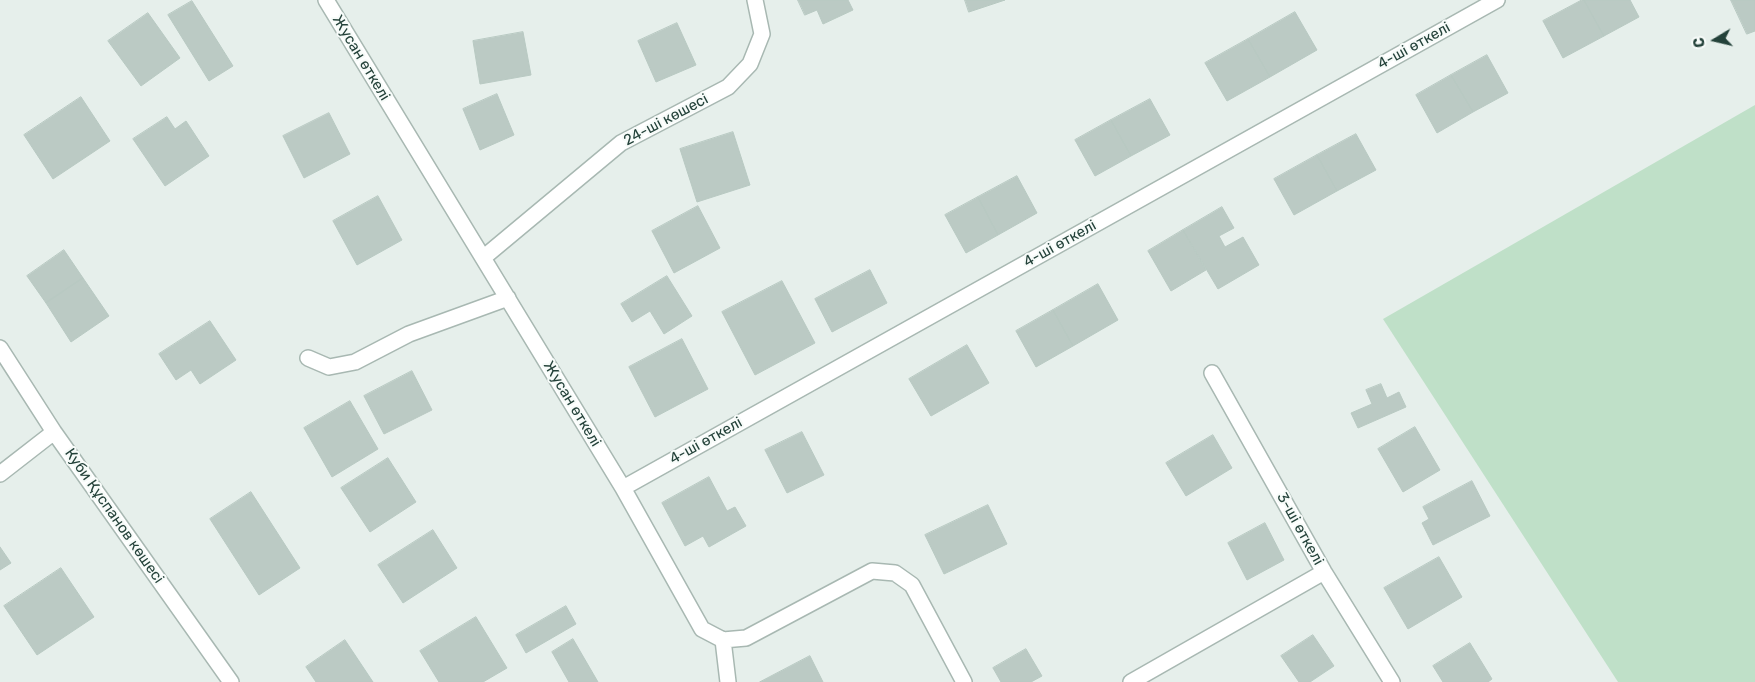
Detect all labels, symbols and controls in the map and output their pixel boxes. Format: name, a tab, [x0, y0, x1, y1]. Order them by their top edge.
street label: Жусан өткелі	[328, 12, 394, 104]
north arrow	[1690, 15, 1740, 65]
street label: 4-шi өткелi	[1375, 19, 1453, 73]
text: С	[1691, 36, 1709, 49]
street label: 24-ші көшесi	[621, 90, 711, 150]
street label: 4-шi өткелi	[1021, 217, 1099, 271]
street label: Жусан өткелі	[539, 358, 605, 450]
street label: 4-шi өткелi	[667, 414, 745, 468]
street label: Куби Құспанов көшесi	[61, 445, 167, 587]
street label: 3-шi өткелi	[1273, 490, 1327, 568]

